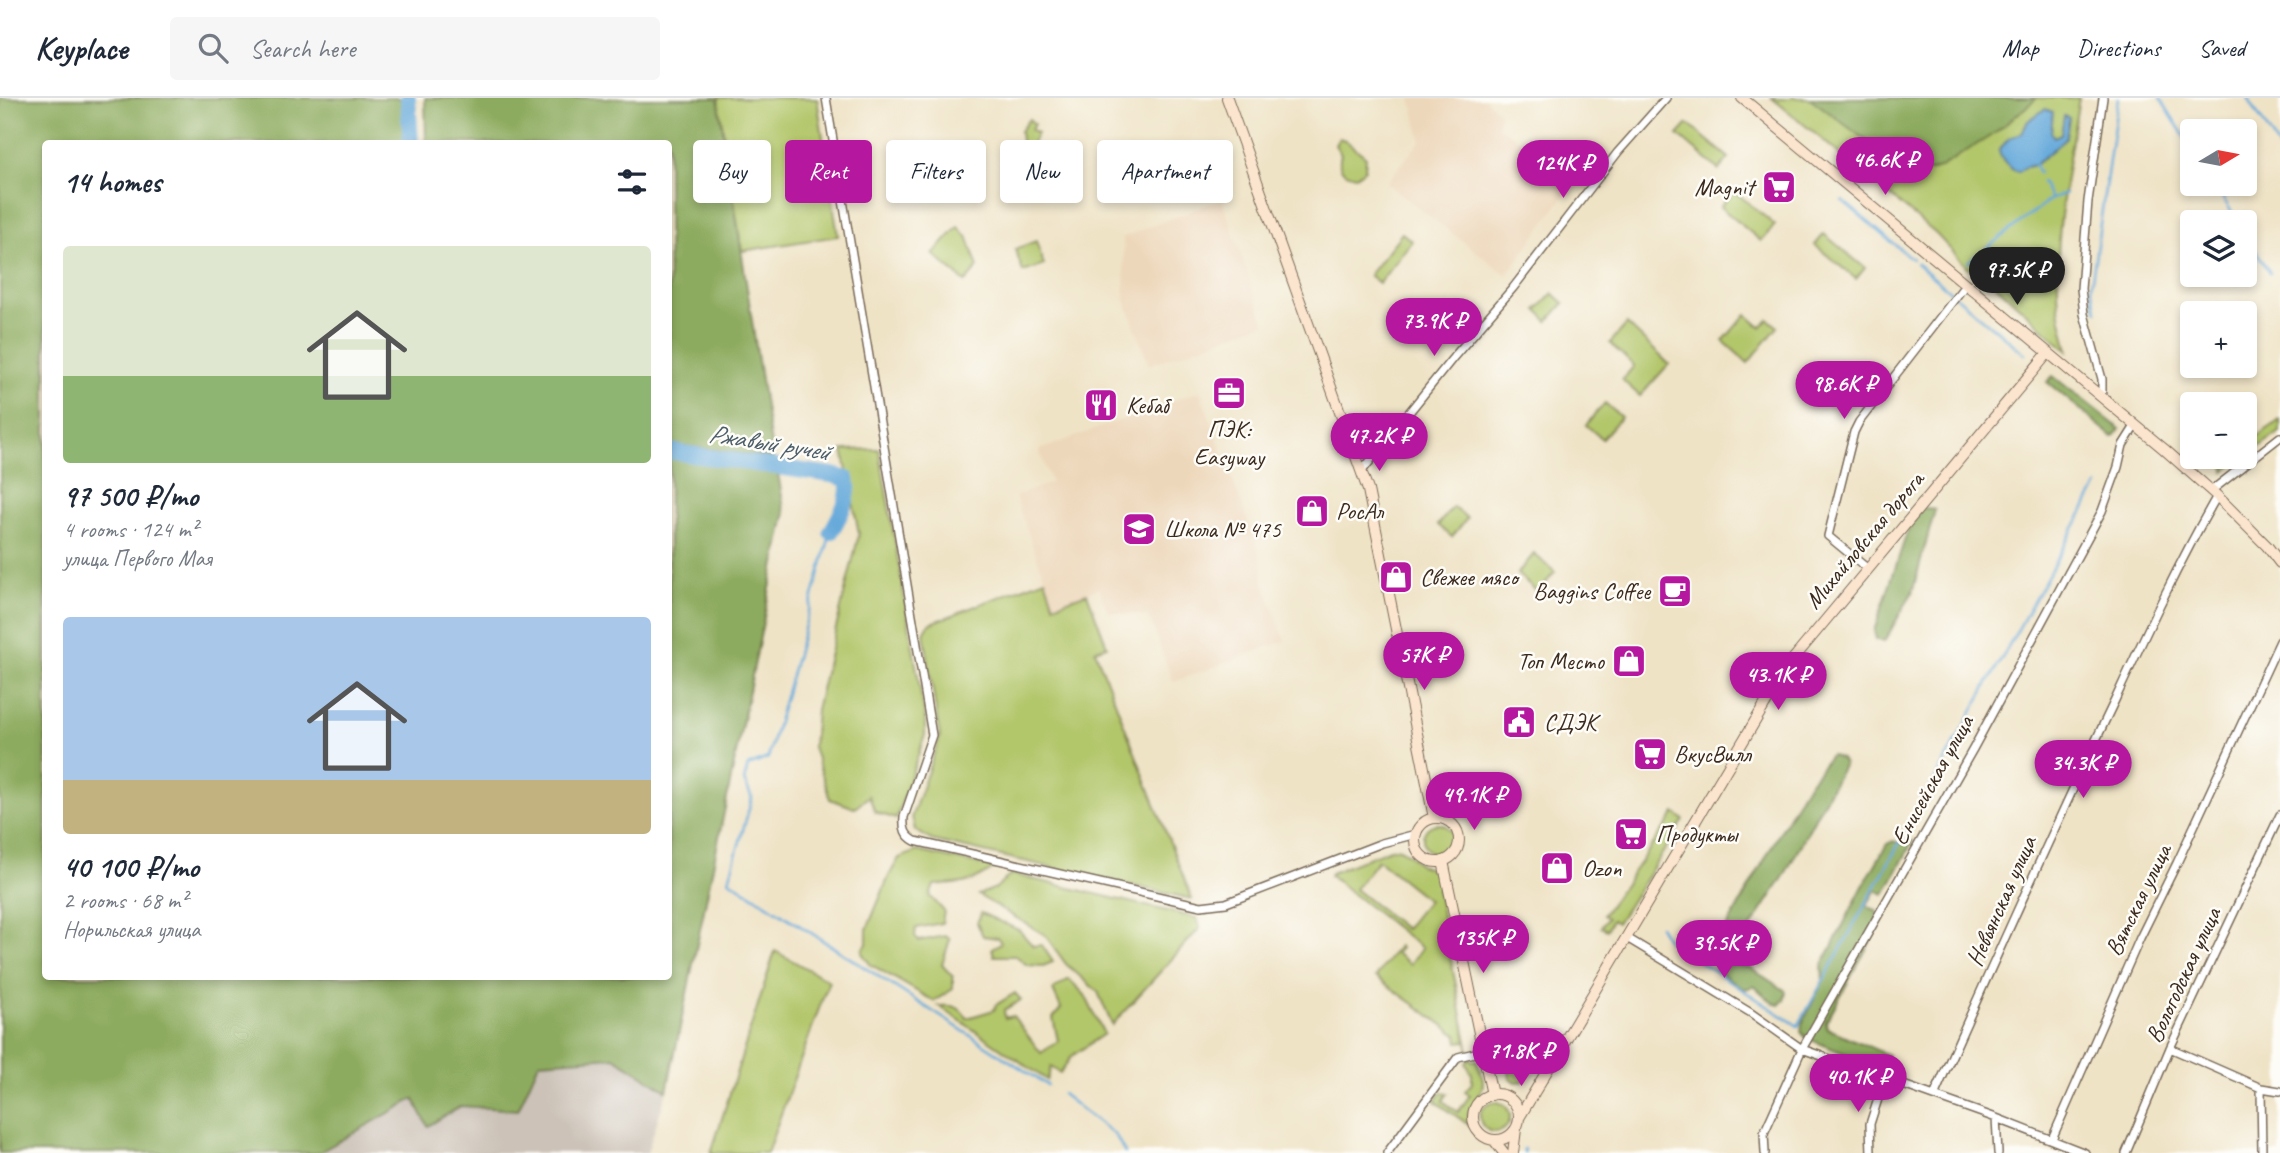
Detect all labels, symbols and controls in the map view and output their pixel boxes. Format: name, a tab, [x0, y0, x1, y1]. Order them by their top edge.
search box	[170, 17, 660, 80]
text: Keyplace	[35, 27, 128, 69]
icon: search	[194, 29, 232, 67]
text: Search here	[250, 32, 356, 65]
text: Map	[2002, 33, 2039, 63]
text: Directions	[2077, 33, 2160, 63]
text: Saved	[2198, 33, 2245, 63]
north arrow	[2180, 119, 2258, 196]
map controls	[2180, 119, 2257, 469]
pin: 46.6K ₽	[1820, 138, 1950, 197]
chip: Buy	[693, 140, 771, 203]
chip: Rent	[785, 140, 872, 203]
chip: Filters	[886, 140, 986, 203]
chip: New	[1000, 140, 1083, 203]
chip: Apartment	[1097, 140, 1233, 203]
pin: 124K ₽	[1506, 140, 1620, 200]
text: 46.6K ₽	[1852, 145, 1918, 174]
text: 124K ₽	[1533, 148, 1593, 177]
text: 14 homes	[63, 163, 161, 201]
icon: filters	[613, 163, 651, 201]
supermarket icon: Magnit	[1760, 168, 1798, 206]
place label: Magnit	[1694, 172, 1757, 202]
button: layers	[2180, 210, 2257, 287]
pin: 97.5K ₽	[1952, 248, 2082, 307]
text: 97.5K ₽	[1985, 255, 2049, 284]
icon: home	[294, 292, 420, 418]
pin: 73.9K ₽	[1369, 299, 1499, 358]
button: +	[2180, 301, 2257, 378]
text: 73.9K ₽	[1402, 306, 1466, 335]
pin: 98.6K ₽	[1779, 362, 1909, 421]
text: 98.6K ₽	[1812, 369, 1876, 398]
office icon: ПЭК: Easyway	[1210, 374, 1248, 412]
restaurant icon: Кебаб	[1082, 386, 1120, 424]
place label: Кебаб	[1126, 390, 1173, 420]
button: −	[2180, 392, 2257, 469]
place label: ПЭК: Easyway	[1194, 414, 1266, 472]
pin: 47.2K ₽	[1314, 414, 1444, 473]
water label: Ржавый ручей	[706, 417, 837, 469]
text: 47.2K ₽	[1347, 421, 1411, 450]
street label: Михайловская дорога	[1798, 464, 1932, 615]
text: 97 500 ₽/mo	[63, 477, 198, 515]
shop icon: РосАл	[1293, 492, 1331, 530]
place label: РосАл	[1336, 496, 1385, 526]
school or university icon: Школа № 475	[1120, 510, 1158, 548]
place label: Школа № 475	[1164, 514, 1282, 544]
text: 4 rooms · 124 m²	[63, 515, 198, 544]
text: улица Первого Мая	[63, 544, 212, 573]
shop icon: Свежее мясо	[1377, 558, 1415, 596]
place label: Свежее мясо	[1420, 562, 1520, 592]
cafe icon: Baggins Coffee	[1656, 572, 1694, 610]
place label: Baggins Coffee	[1533, 576, 1652, 606]
pin: 57K ₽	[1375, 632, 1473, 692]
text: 57K ₽	[1399, 640, 1449, 669]
shop icon: Топ Место	[1610, 642, 1648, 680]
place label: Топ Место	[1517, 646, 1606, 676]
pin: 43.1K ₽	[1713, 652, 1843, 712]
text: 43.1K ₽	[1746, 660, 1810, 689]
icon: home	[294, 663, 420, 789]
public building icon: СДЭК	[1500, 703, 1538, 741]
place label: СДЭК	[1544, 707, 1602, 737]
street label: Енисейская улица	[1884, 709, 1981, 850]
supermarket icon: ВкусВилл	[1631, 735, 1669, 773]
place label: ВкусВилл	[1674, 739, 1752, 769]
pin: 34.3K ₽	[2018, 740, 2148, 800]
text: 34.3K ₽	[2051, 748, 2115, 777]
pin: 49.1K ₽	[1409, 772, 1539, 832]
text: 49.1K ₽	[1442, 780, 1506, 809]
supermarket icon: Продукты	[1612, 815, 1650, 853]
place label: Продукты	[1656, 819, 1740, 849]
street label: Невьянская улица	[1959, 830, 2044, 971]
street label: Вятская улица	[2098, 837, 2179, 961]
text: 40 100 ₽/mo	[63, 848, 199, 886]
shop icon: Ozon	[1538, 849, 1576, 887]
place label: Ozon	[1582, 853, 1622, 883]
text: 2 rooms · 68 m²	[63, 886, 187, 915]
street label: Вологодская улица	[2139, 901, 2228, 1047]
text: Норильская улица	[63, 915, 200, 944]
pin: 135K ₽	[1426, 916, 1540, 975]
pin: 39.5K ₽	[1659, 920, 1789, 980]
text: 135K ₽	[1453, 923, 1513, 952]
text: 39.5K ₽	[1692, 928, 1756, 957]
pin: 71.8K ₽	[1456, 1028, 1586, 1088]
text: 71.8K ₽	[1489, 1036, 1553, 1065]
pin: 40.1K ₽	[1793, 1054, 1923, 1114]
text: 40.1K ₽	[1826, 1062, 1890, 1091]

